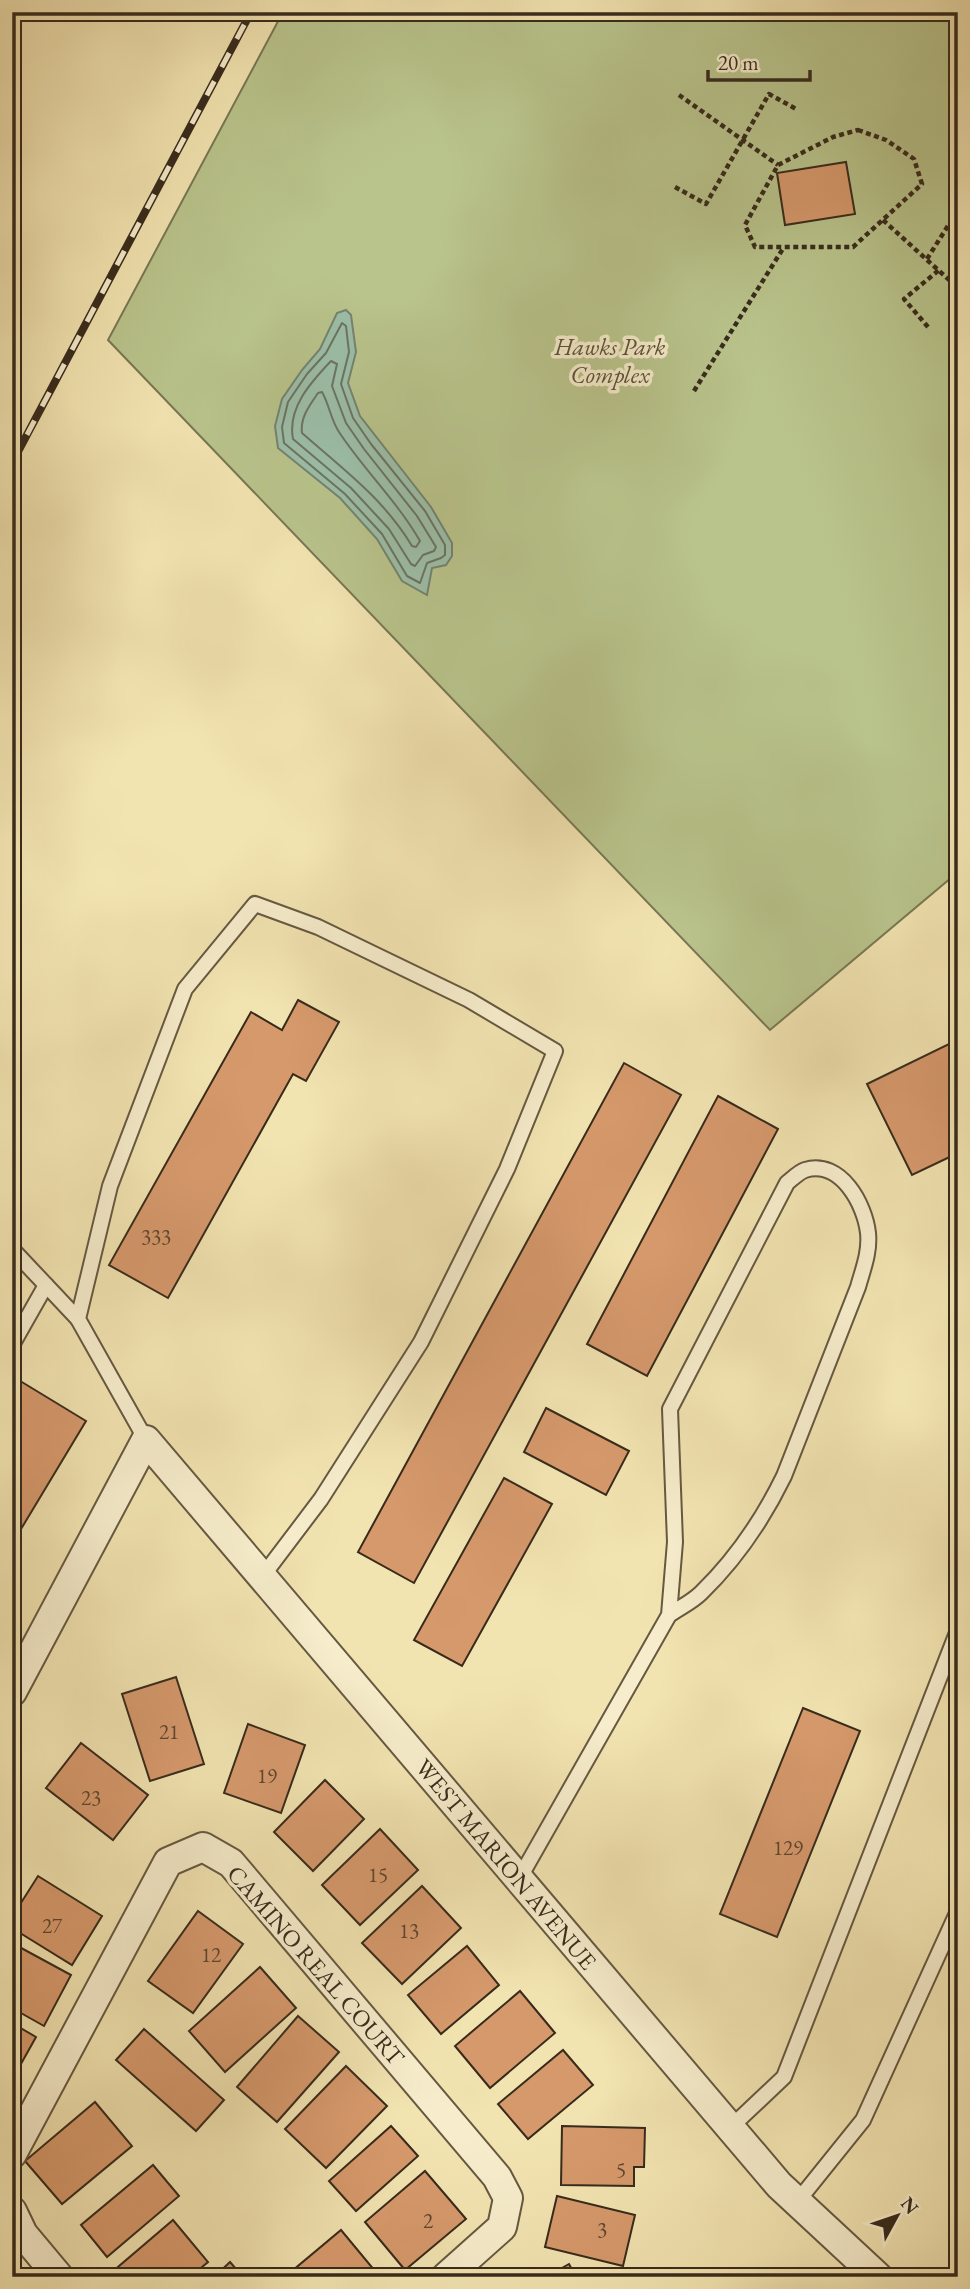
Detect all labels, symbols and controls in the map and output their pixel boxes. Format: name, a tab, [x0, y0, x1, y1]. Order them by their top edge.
scale bar	[708, 38, 809, 82]
text: 20 m	[718, 49, 759, 76]
park label: Hawks Park Complex	[554, 331, 666, 390]
house number: 333	[141, 1223, 171, 1250]
house number: 21	[159, 1718, 179, 1745]
street label: WEST MARION AVENUE	[409, 1752, 603, 1976]
house number: 19	[257, 1762, 277, 1789]
house number: 23	[81, 1784, 101, 1811]
house number: 129	[773, 1834, 803, 1861]
street label: CAMINO REAL COURT	[220, 1858, 412, 2072]
house number: 15	[368, 1861, 388, 1888]
house number: 27	[42, 1912, 63, 1939]
house number: 13	[399, 1917, 419, 1944]
house number: 12	[201, 1941, 221, 1968]
house number: 5	[616, 2156, 626, 2183]
north arrow	[862, 2180, 932, 2250]
text: N	[895, 2191, 925, 2220]
house number: 2	[423, 2207, 433, 2234]
house number: 3	[597, 2216, 607, 2243]

